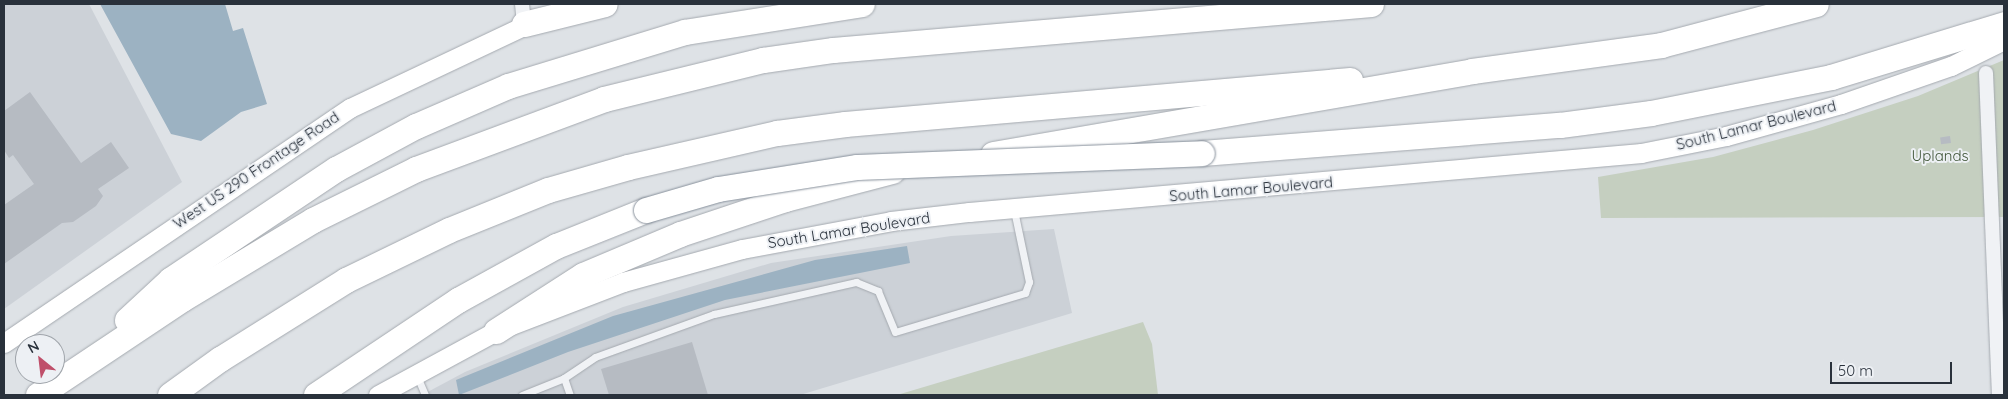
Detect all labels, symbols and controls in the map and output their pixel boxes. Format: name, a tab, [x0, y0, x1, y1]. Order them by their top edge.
street label: South Lamar Boulevard	[1674, 96, 1838, 154]
street label: West US 290 Frontage Road	[170, 108, 342, 232]
park label: Uplands	[1911, 147, 1969, 165]
street label: South Lamar Boulevard	[1169, 173, 1333, 205]
street label: South Lamar Boulevard	[767, 208, 931, 252]
north arrow	[15, 334, 65, 384]
text: N	[24, 336, 42, 357]
scale bar	[1833, 352, 1956, 384]
text: 50 m	[1838, 361, 1873, 380]

